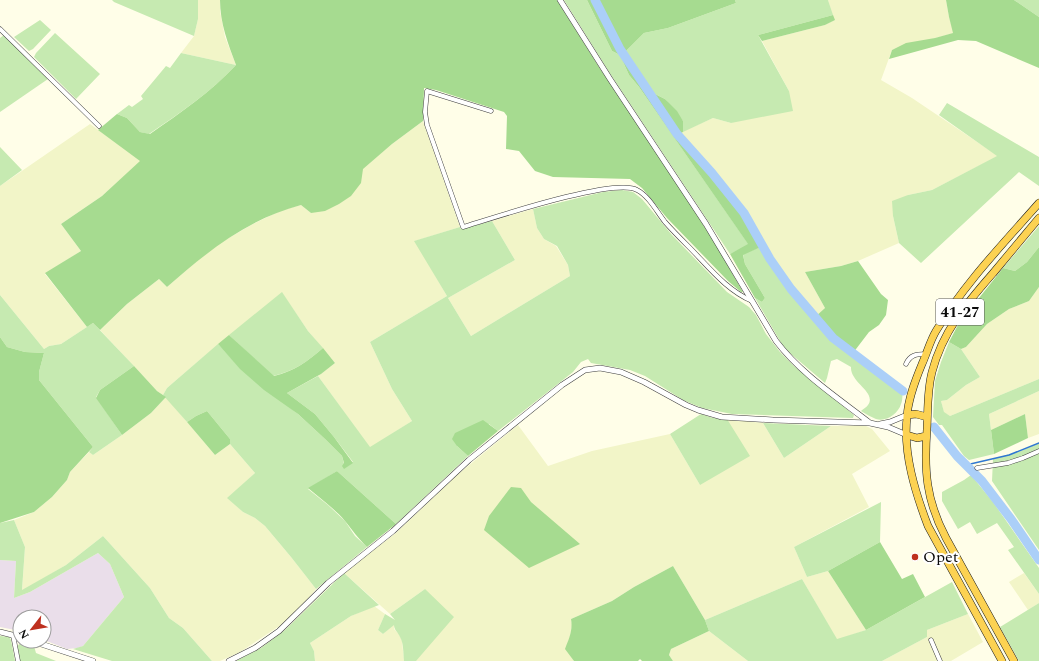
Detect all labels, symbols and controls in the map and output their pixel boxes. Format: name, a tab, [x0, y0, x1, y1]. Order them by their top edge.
road number: 41-27	[936, 299, 984, 325]
place label: Opet	[923, 545, 959, 569]
marker: Opet	[910, 552, 920, 562]
north arrow	[12, 609, 52, 649]
text: N	[14, 626, 33, 642]

